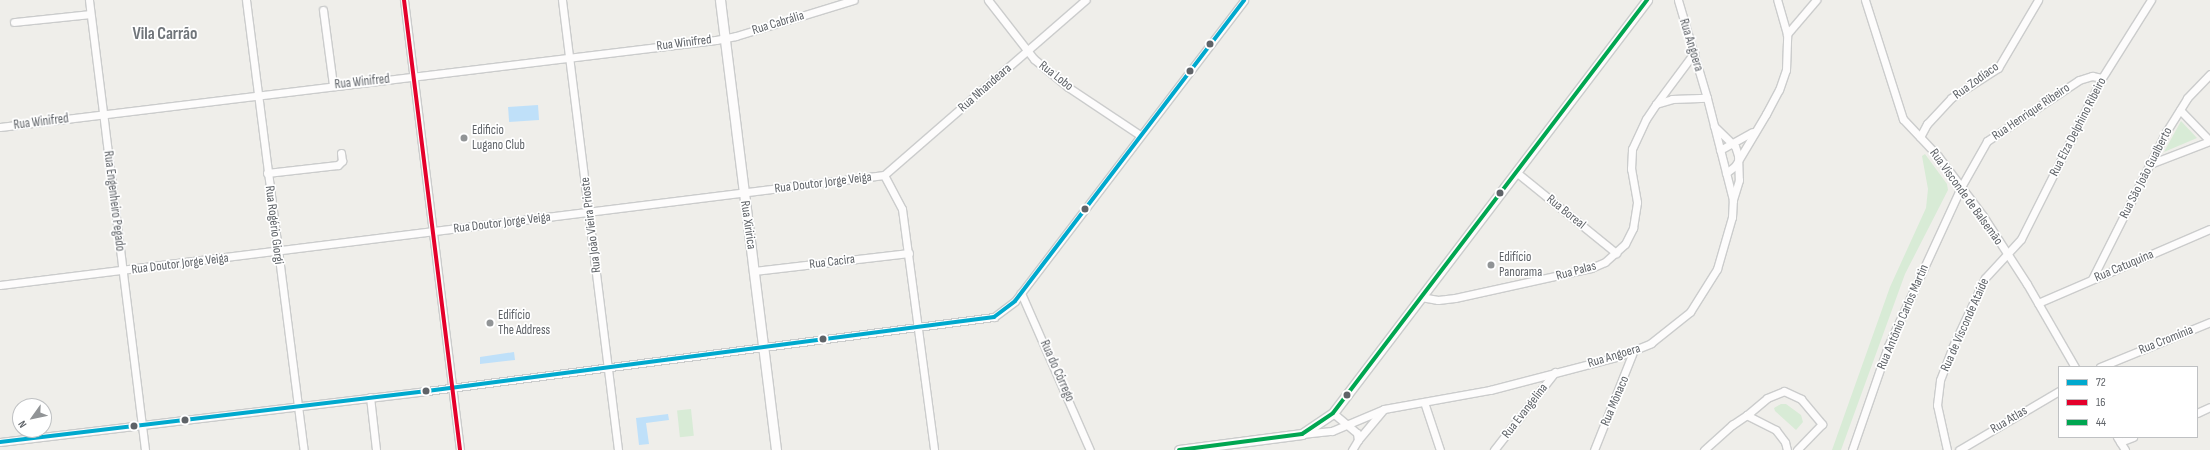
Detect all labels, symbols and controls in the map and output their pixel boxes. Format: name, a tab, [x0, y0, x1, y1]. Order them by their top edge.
street label: Rua Cabrália	[750, 8, 806, 38]
street label: Rua Angoera	[1676, 17, 1706, 73]
district label: Vila Carrão	[133, 25, 197, 45]
street label: Rua Winifred	[656, 32, 712, 54]
unlabelled marker	[1205, 39, 1215, 49]
street label: Rua Lobo	[1036, 58, 1076, 94]
street label: Rua Zodíaco	[1950, 59, 2002, 103]
street label: Rua Nhandeara	[955, 61, 1015, 115]
unlabelled marker	[1185, 66, 1195, 76]
street label: Rua Winifred	[334, 71, 390, 93]
street label: Rua Elza Delphino Ribeiro	[2046, 75, 2110, 179]
street label: Rua Henrique Ribeiro	[1989, 80, 2073, 144]
street label: Rua Winifred	[13, 111, 69, 133]
place label: Edificio Lugano Club	[472, 123, 525, 154]
street label: Rua São João Gualberto	[2116, 125, 2176, 221]
marker: Edificio Lugano Club	[459, 133, 469, 143]
street label: Rua Visconde de Balsemão	[1926, 146, 2006, 248]
street label: Rua Engenheiro Pegado	[100, 150, 128, 252]
street label: Rua Doutor Jorge Veiga	[774, 169, 872, 197]
street label: Rua João Vieira Prioste	[577, 176, 605, 274]
street label: Rua Rogério Giorgi	[261, 185, 287, 265]
unlabelled marker	[1495, 188, 1505, 198]
street label: Rua Boreal	[1543, 192, 1589, 232]
street label: Rua Xiririca	[737, 200, 759, 250]
unlabelled marker	[1080, 204, 1090, 214]
street label: Rua Doutor Jorge Veiga	[453, 209, 551, 237]
street label: Rua Catuquina	[2092, 247, 2156, 285]
street label: Rua Doutor Jorge Veiga	[131, 250, 229, 278]
place label: Edifício Panorama	[1499, 250, 1542, 281]
street label: Rua Cacira	[808, 251, 856, 273]
street label: Rua Palas	[1554, 258, 1598, 284]
marker: Edifício Panorama	[1486, 260, 1496, 270]
street label: Rua Antônio Carlos Martin	[1874, 262, 1932, 372]
street label: Rua de Visconde Ataíde	[1937, 276, 1993, 374]
place label: Edifício The Address	[498, 308, 550, 339]
marker: Edifício The Address	[485, 318, 495, 328]
street label: Rua Cromínia	[2136, 322, 2196, 358]
unlabelled marker	[818, 334, 828, 344]
street label: Rua do Córrego	[1036, 338, 1078, 404]
street label: Rua Angoera	[1586, 341, 1642, 371]
legend	[2058, 366, 2198, 438]
street label: Rua Mônaco	[1598, 374, 1632, 428]
text: 72	[2096, 375, 2106, 390]
street label: Rua Evangelina	[1499, 380, 1551, 442]
unlabelled marker	[421, 386, 431, 396]
unlabelled marker	[1342, 390, 1352, 400]
text: 16	[2096, 395, 2105, 410]
north arrow	[12, 398, 52, 438]
street label: Rua Atlas	[1988, 403, 2030, 437]
unlabelled marker	[180, 415, 190, 425]
text: 44	[2096, 415, 2106, 430]
text: N	[15, 418, 29, 430]
unlabelled marker	[129, 421, 139, 431]

